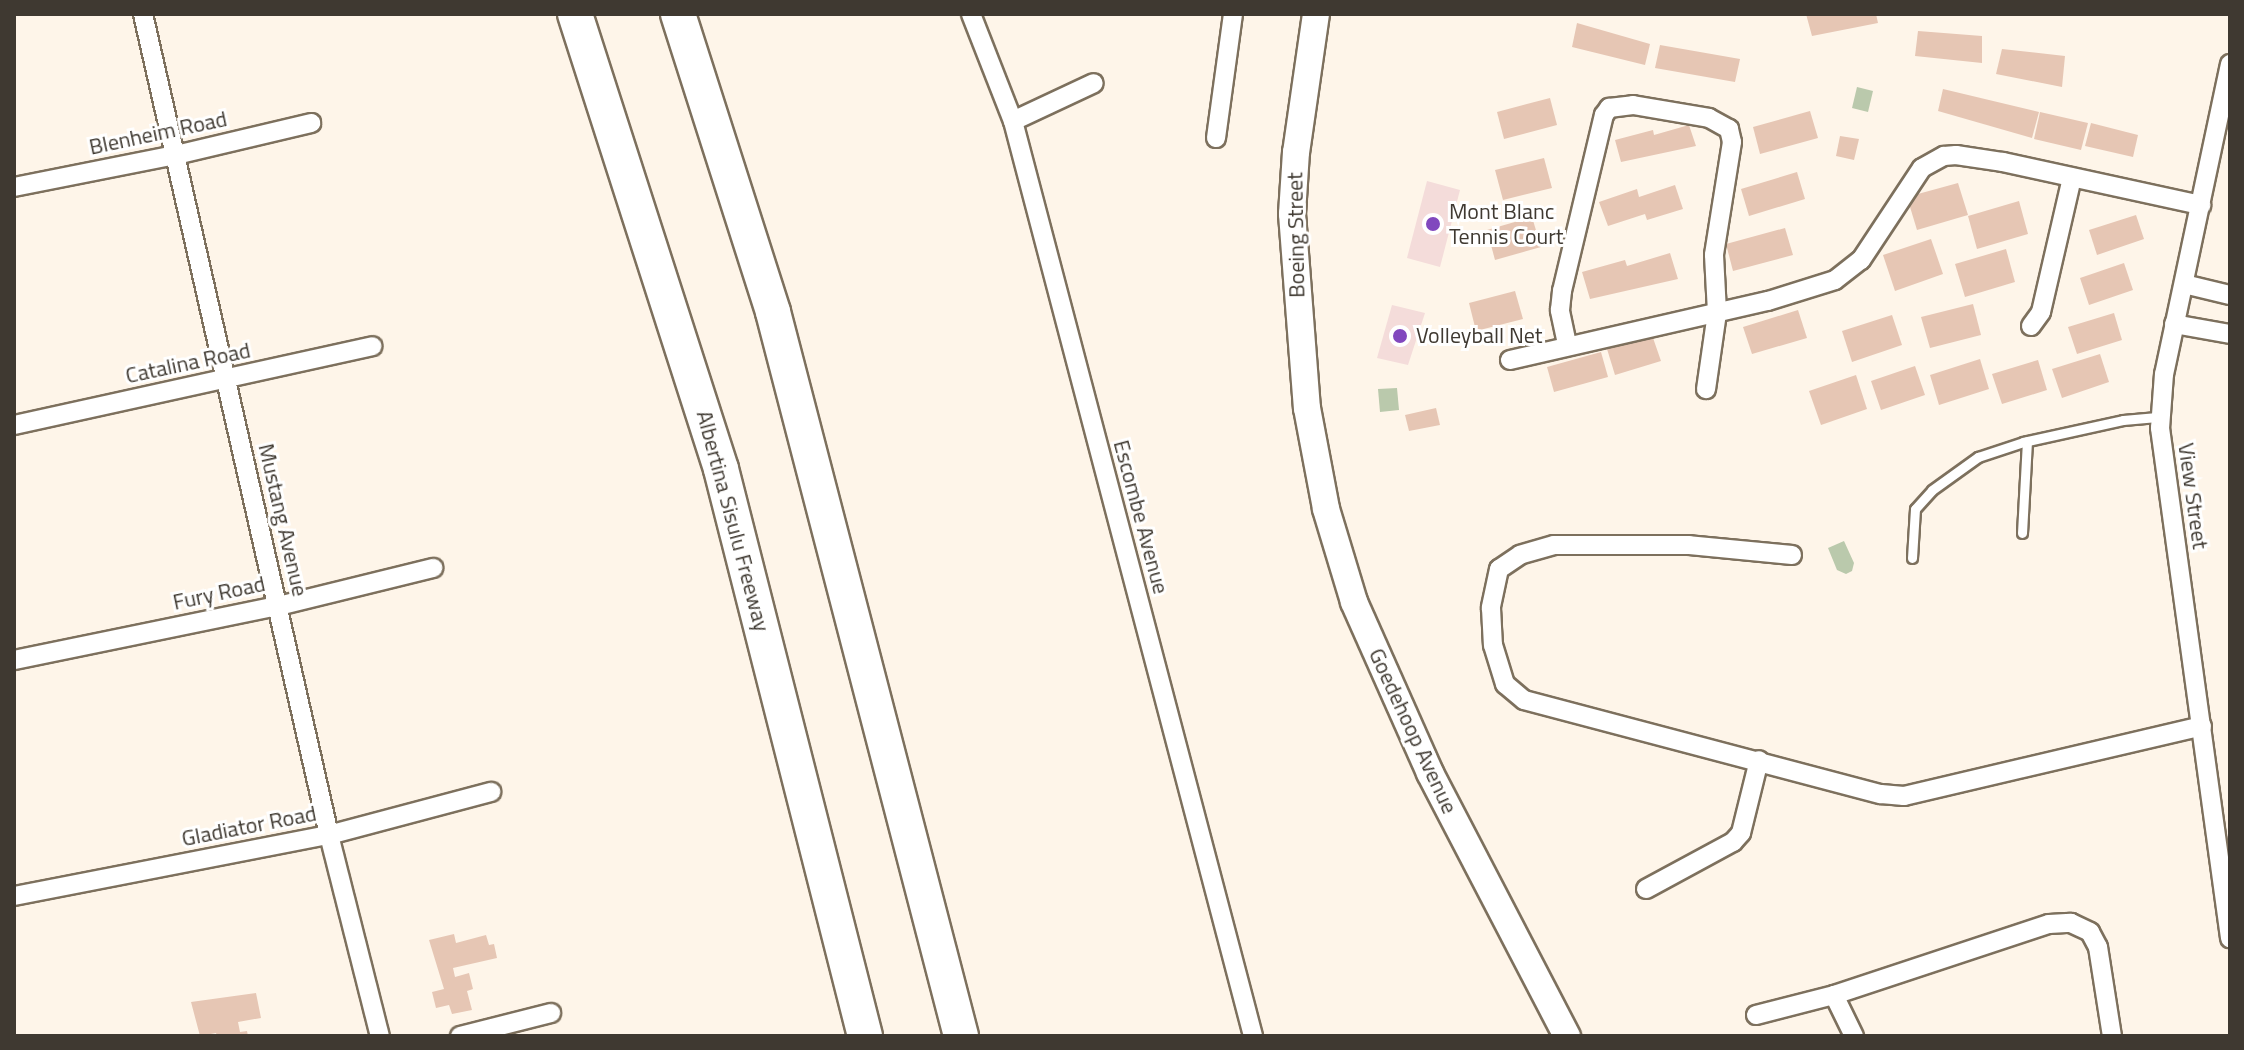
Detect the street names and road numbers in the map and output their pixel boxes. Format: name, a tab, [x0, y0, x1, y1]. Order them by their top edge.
street label: Blenheim Road	[87, 106, 229, 160]
street label: Boeing Street	[1282, 172, 1310, 298]
street label: Catalina Road	[123, 337, 253, 389]
street label: Albertina Sisulu Freeway	[691, 408, 775, 634]
street label: Escombe Avenue	[1108, 437, 1174, 597]
street label: Mustang Avenue	[253, 441, 313, 599]
street label: View Street	[2172, 441, 2214, 551]
street label: Fury Road	[170, 570, 268, 616]
street label: Goedehoop Avenue	[1363, 644, 1463, 818]
street label: Gladiator Road	[179, 800, 319, 852]

